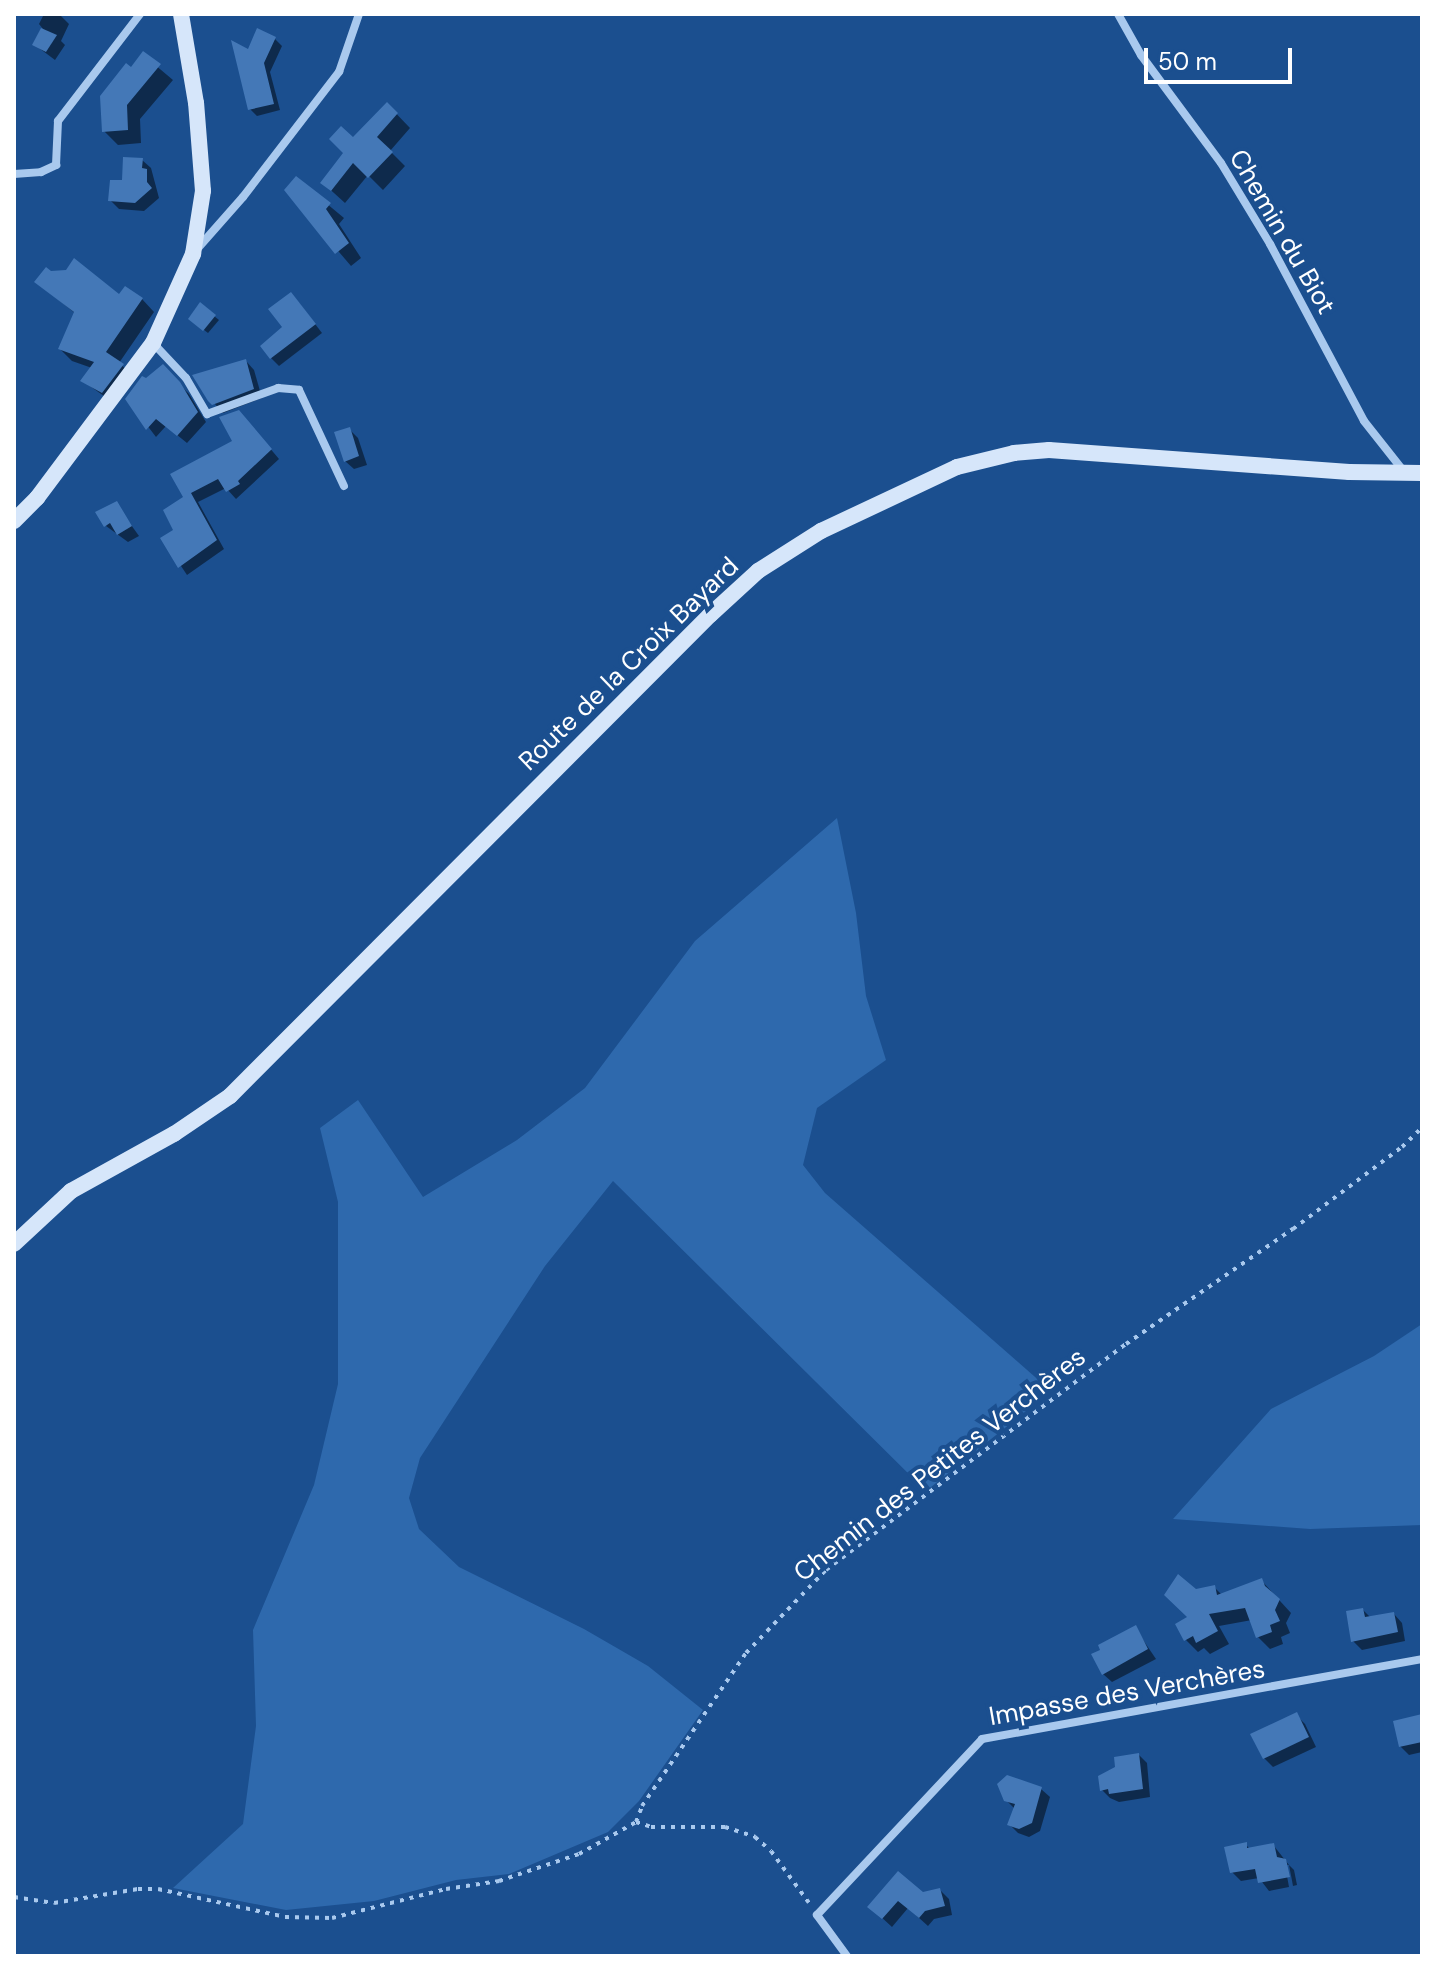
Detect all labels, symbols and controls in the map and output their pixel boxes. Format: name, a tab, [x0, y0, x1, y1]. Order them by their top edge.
scale bar	[1148, 32, 1296, 82]
text: 50 m	[1158, 46, 1217, 77]
street label: Chemin du Biot	[1222, 144, 1342, 320]
street label: Route de la Croix Bayard	[513, 551, 745, 777]
street label: Chemin des Petites Verchères	[788, 1341, 1092, 1589]
street label: Impasse des Verchères	[987, 1653, 1267, 1733]

